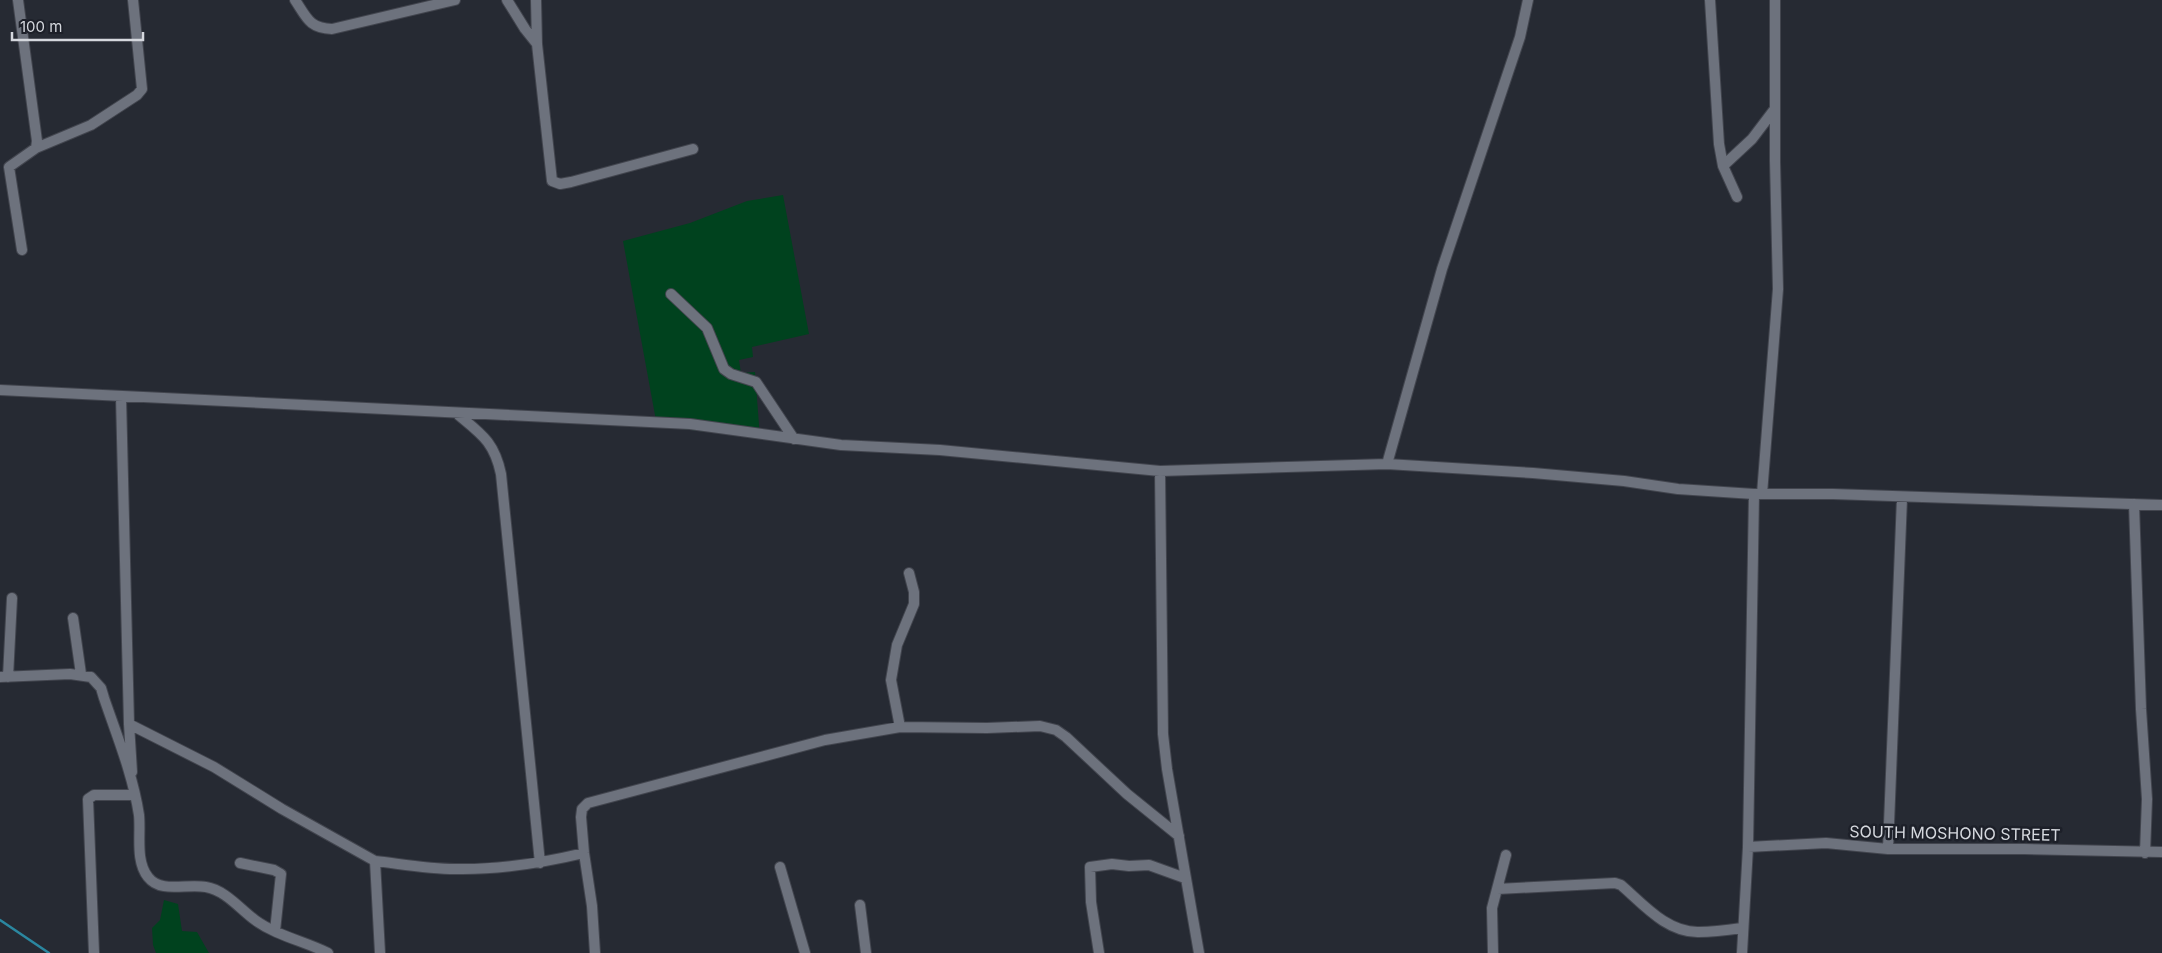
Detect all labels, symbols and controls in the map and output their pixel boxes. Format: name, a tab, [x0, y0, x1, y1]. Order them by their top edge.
scale bar	[12, 10, 144, 42]
text: 100 m	[20, 17, 62, 36]
street label: SOUTH MOSHONO STREET	[1849, 821, 2061, 845]

